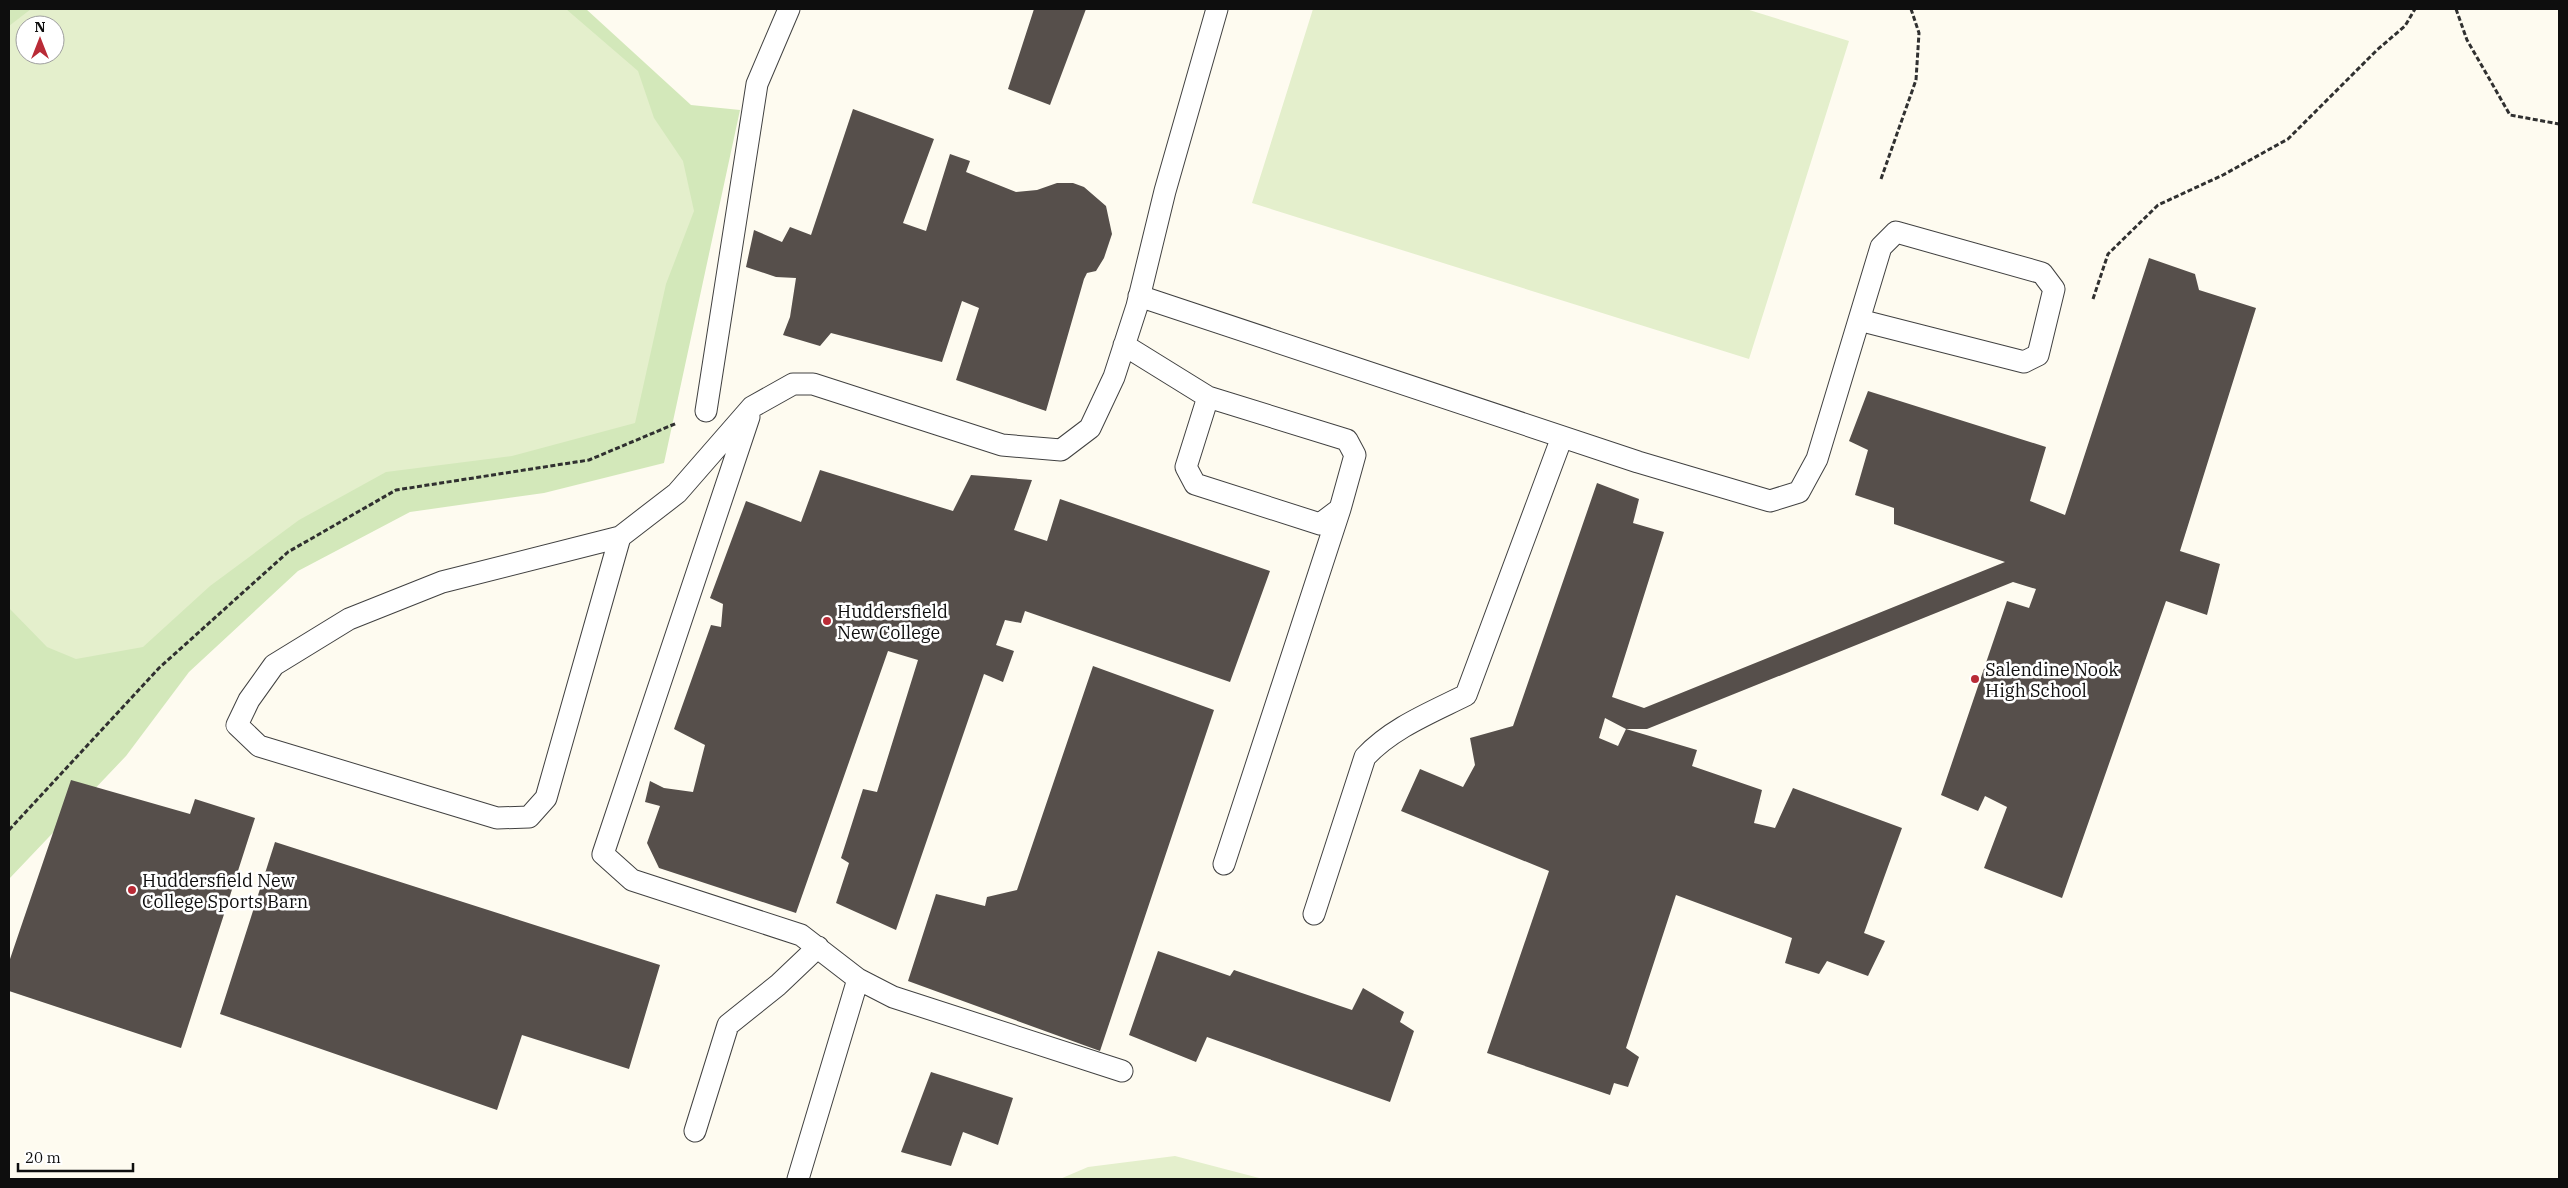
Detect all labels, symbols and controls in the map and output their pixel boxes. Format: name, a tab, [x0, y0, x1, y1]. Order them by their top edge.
north arrow	[15, 15, 65, 65]
text: N	[34, 18, 46, 36]
place label: Huddersfield New College	[837, 600, 948, 644]
marker: Huddersfield New College	[821, 615, 833, 627]
place label: Salendine Nook High School	[1985, 658, 2119, 702]
marker: Salendine Nook High School	[1969, 673, 1981, 685]
place label: Huddersfield New College Sports Barn	[142, 869, 308, 913]
marker: Huddersfield New College Sports Barn	[126, 884, 138, 896]
scale bar	[18, 1140, 132, 1172]
text: 20 m	[25, 1148, 61, 1167]

